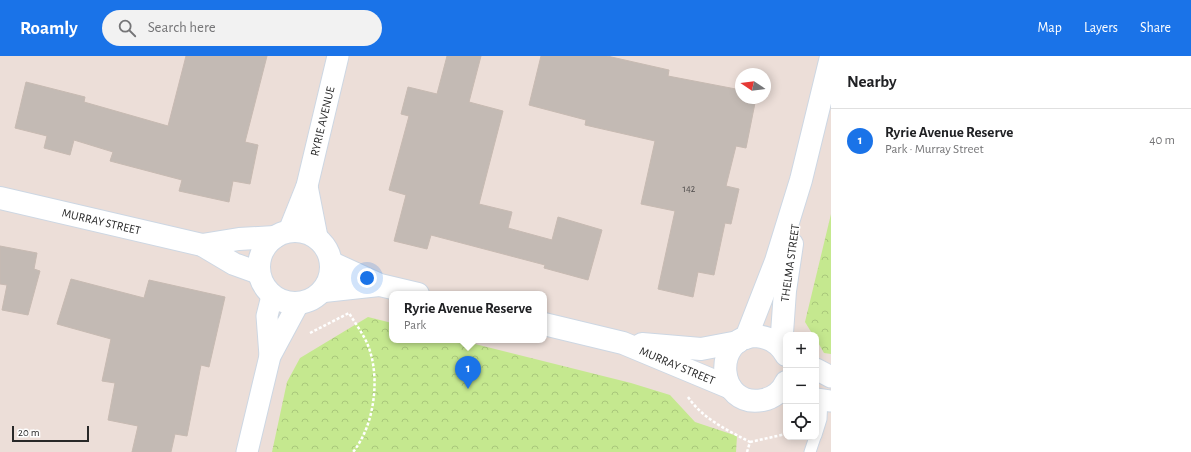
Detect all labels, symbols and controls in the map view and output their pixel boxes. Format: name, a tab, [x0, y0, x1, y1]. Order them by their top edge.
search box	[102, 10, 382, 46]
icon: search	[116, 17, 138, 39]
text: Roamly	[20, 19, 78, 38]
text: Search here	[148, 20, 216, 35]
text: Map	[1037, 21, 1062, 35]
text: Layers	[1084, 21, 1118, 35]
text: Share	[1140, 21, 1171, 35]
north arrow	[735, 68, 771, 104]
text: Nearby	[847, 73, 897, 90]
street label: RYRIE AVENUE	[308, 85, 337, 157]
text: Ryrie Avenue Reserve	[885, 125, 1013, 140]
text: 1	[858, 134, 862, 147]
text: 40 m	[1149, 134, 1175, 147]
text: Park · Murray Street	[885, 143, 984, 156]
house number: 142	[683, 184, 696, 194]
street label: MURRAY STREET	[61, 207, 142, 237]
street label: THELMA STREET	[779, 223, 801, 303]
your location	[357, 268, 377, 288]
popup	[389, 291, 547, 343]
text: Ryrie Avenue Reserve	[404, 301, 532, 316]
text: Park	[404, 319, 426, 332]
map controls	[783, 332, 819, 440]
button: +	[783, 332, 819, 368]
street label: MURRAY STREET	[638, 345, 717, 387]
pin: 1	[455, 356, 481, 389]
button: −	[783, 368, 819, 404]
button: locate	[783, 404, 819, 440]
scale bar	[12, 424, 89, 443]
text: 20 m	[18, 427, 39, 438]

